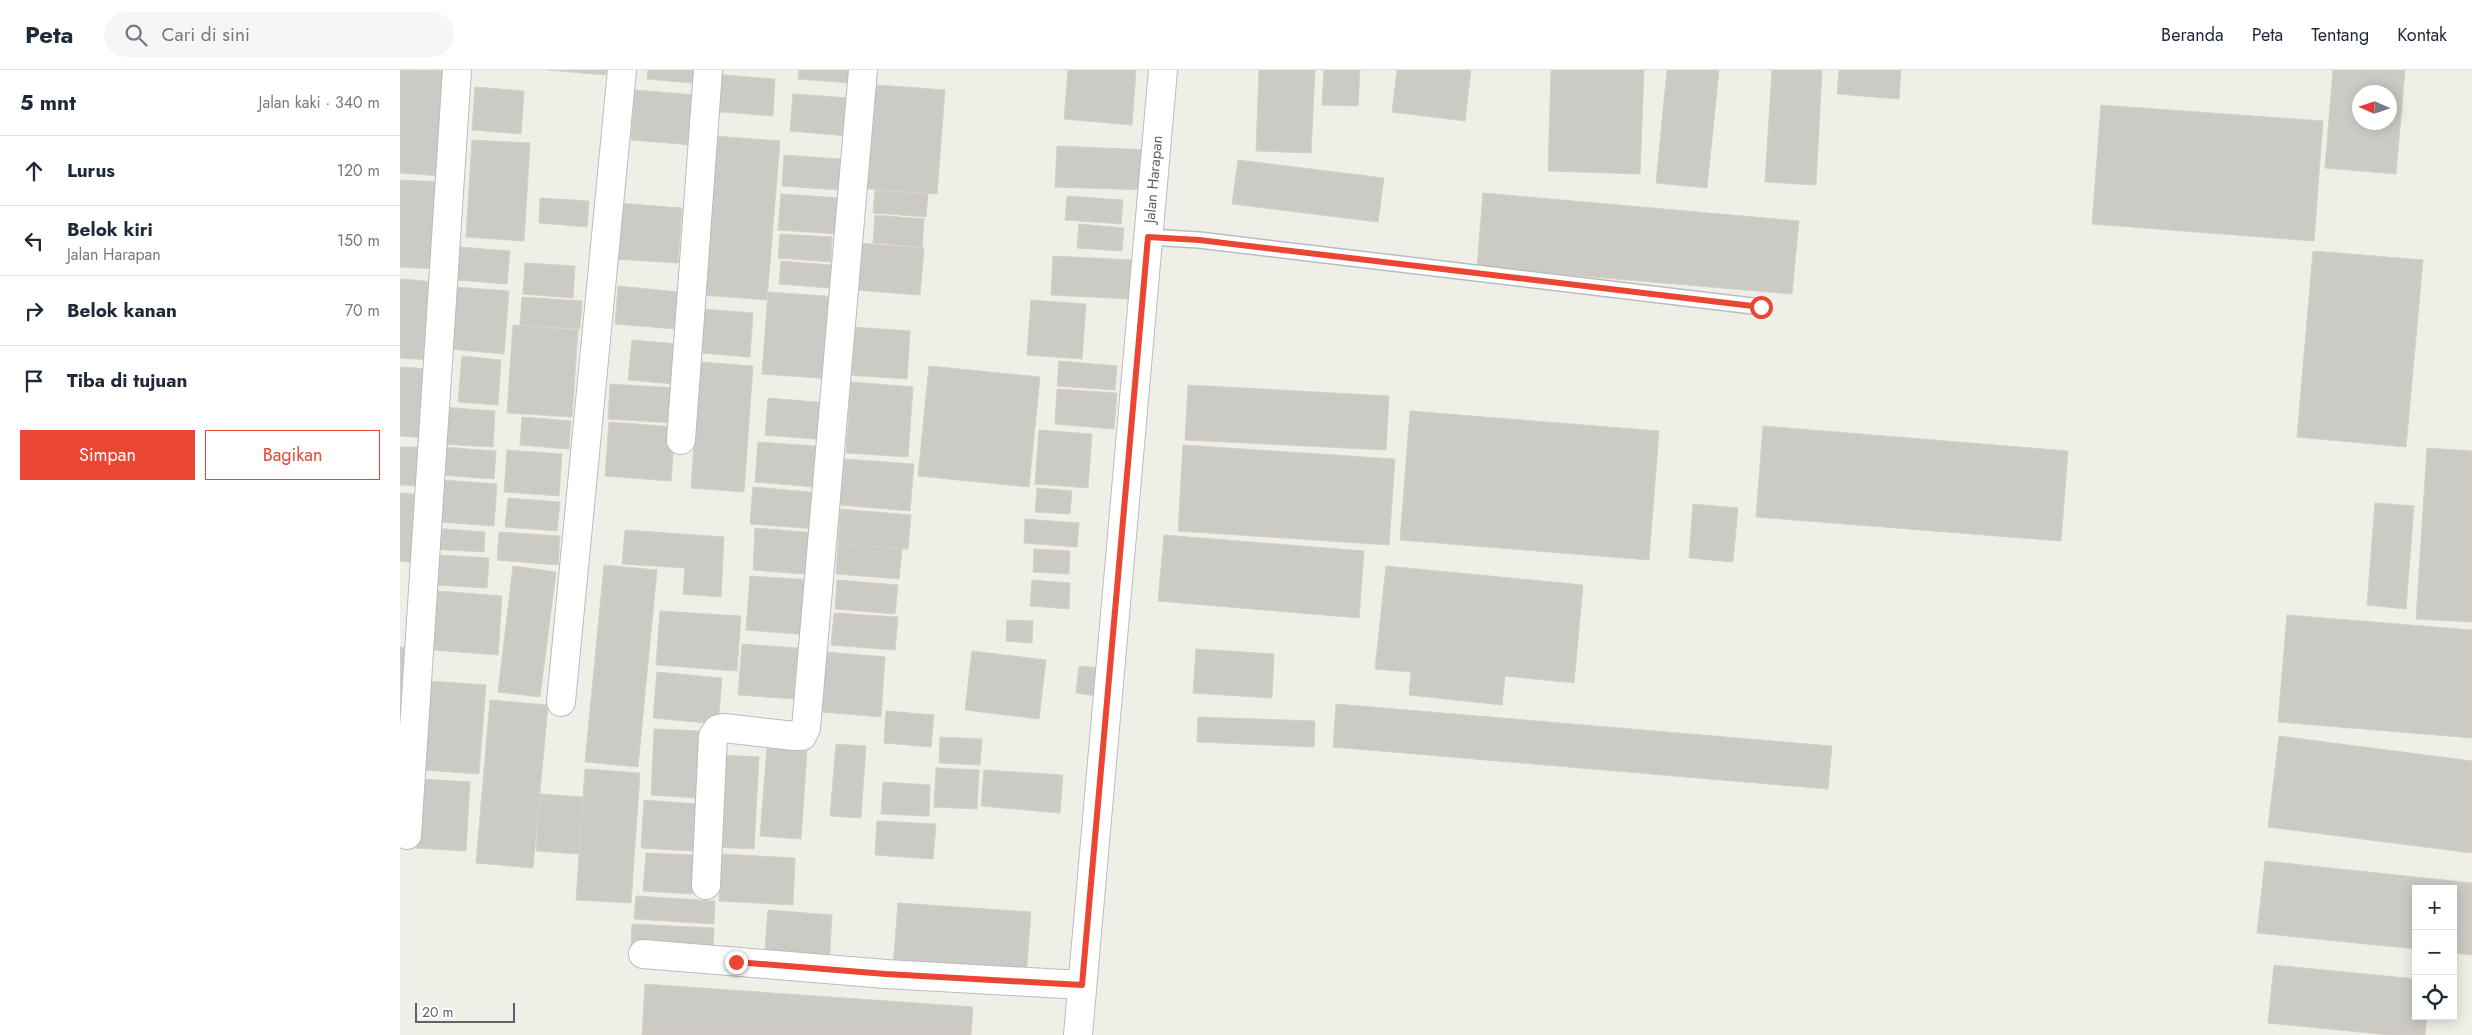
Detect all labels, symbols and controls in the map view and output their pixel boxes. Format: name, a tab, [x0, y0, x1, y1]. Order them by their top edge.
search box	[104, 12, 454, 57]
text: Peta	[25, 17, 74, 52]
icon: search	[122, 21, 150, 49]
text: Cari di sini	[162, 21, 250, 48]
text: Beranda	[2161, 22, 2224, 48]
text: Peta	[2252, 22, 2283, 48]
text: Tentang	[2311, 22, 2369, 48]
text: Kontak	[2397, 22, 2447, 48]
north arrow	[2352, 85, 2397, 130]
text: 5 mnt	[20, 88, 76, 118]
text: Jalan kaki · 340 m	[259, 91, 380, 114]
street label: Jalan Harapan	[1138, 135, 1168, 226]
icon: ahead	[20, 157, 48, 185]
text: Lurus	[67, 157, 115, 184]
text: 120 m	[337, 159, 380, 182]
text: Belok kiri	[67, 216, 153, 243]
icon: left	[20, 227, 48, 255]
text: 150 m	[337, 229, 380, 252]
text: Jalan Harapan	[67, 243, 161, 266]
route start	[1750, 296, 1773, 319]
icon: right	[20, 297, 48, 325]
text: Belok kanan	[67, 297, 177, 324]
text: 70 m	[345, 299, 380, 322]
icon: arrive	[20, 367, 48, 395]
text: Tiba di tujuan	[67, 367, 187, 394]
button: Simpan	[20, 430, 195, 480]
button: Bagikan	[205, 430, 380, 480]
map controls	[2412, 885, 2457, 1020]
button: +	[2412, 885, 2457, 930]
button: −	[2412, 930, 2457, 975]
route end	[725, 951, 748, 974]
button: locate	[2412, 975, 2457, 1020]
scale bar	[415, 1000, 515, 1023]
text: 20 m	[422, 1002, 454, 1022]

